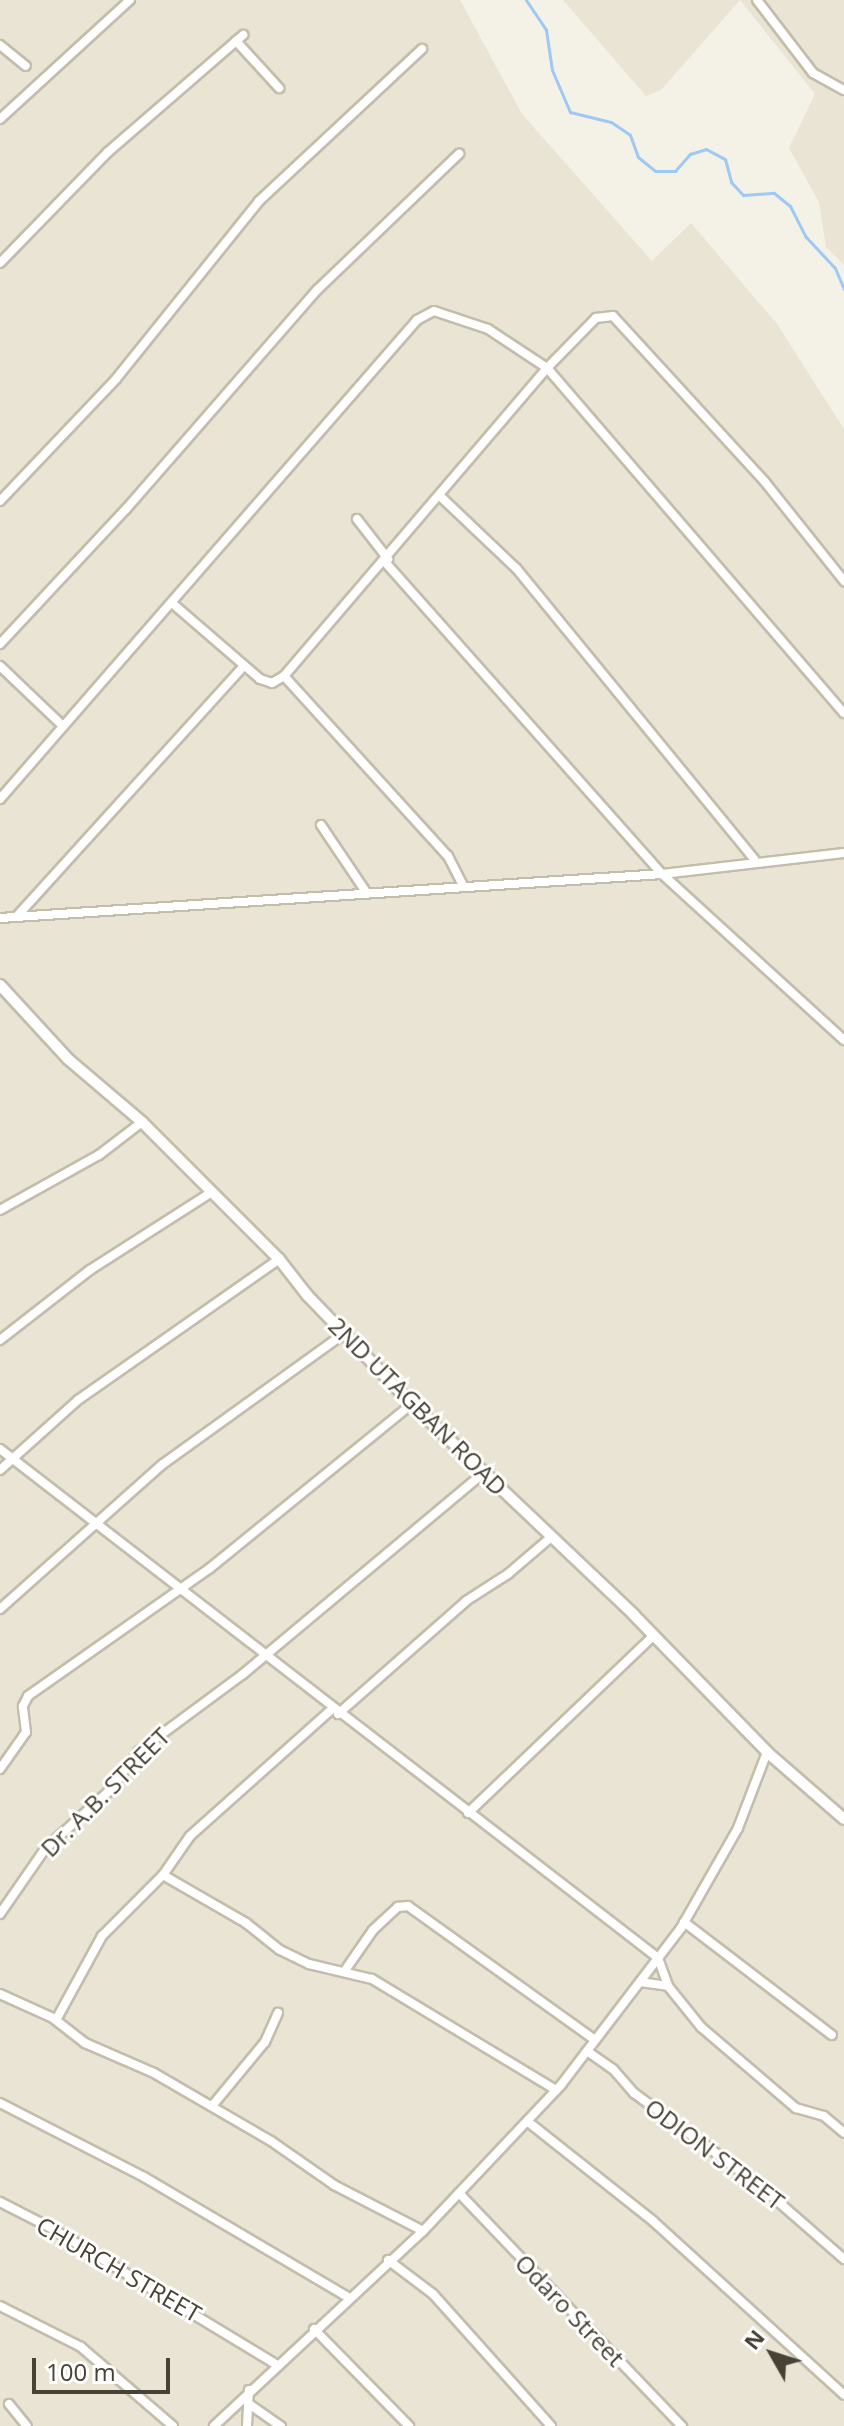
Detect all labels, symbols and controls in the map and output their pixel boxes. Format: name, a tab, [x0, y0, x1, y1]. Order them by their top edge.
street label: 2ND UTAGBAN ROAD	[323, 1311, 513, 1501]
street label: Dr. A.B. STREET	[35, 1722, 175, 1862]
street label: ODION STREET	[640, 2092, 790, 2216]
street label: CHURCH STREET	[32, 2210, 206, 2328]
street label: Odaro Street	[510, 2248, 630, 2372]
north arrow	[732, 2314, 812, 2394]
text: N	[736, 2323, 771, 2355]
scale bar	[36, 2342, 174, 2392]
text: 100 m	[46, 2355, 116, 2388]

